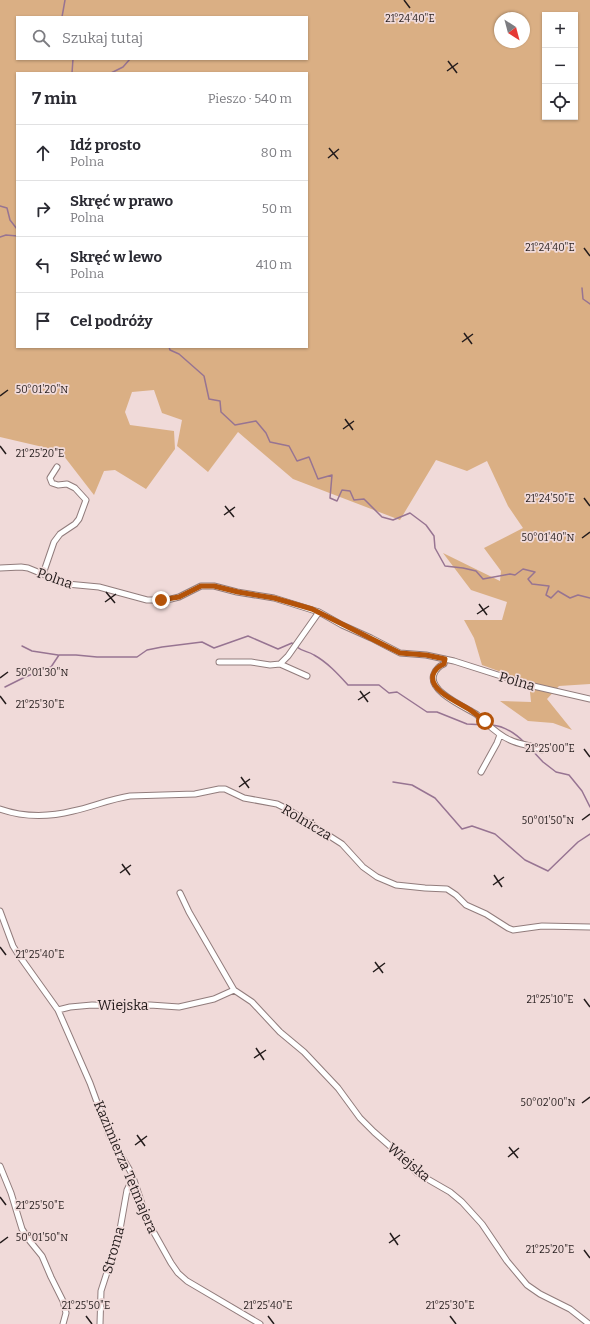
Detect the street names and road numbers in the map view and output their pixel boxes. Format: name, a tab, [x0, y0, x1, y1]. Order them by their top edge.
street label: Polna	[35, 564, 75, 593]
street label: Polna	[497, 668, 537, 695]
street label: Rolnicza	[279, 801, 335, 844]
street label: Wiejska	[98, 997, 149, 1014]
street label: Kazimierza Tetmajera	[90, 1098, 161, 1236]
street label: Wiejska	[384, 1139, 434, 1185]
street label: Stroma	[99, 1224, 128, 1276]

